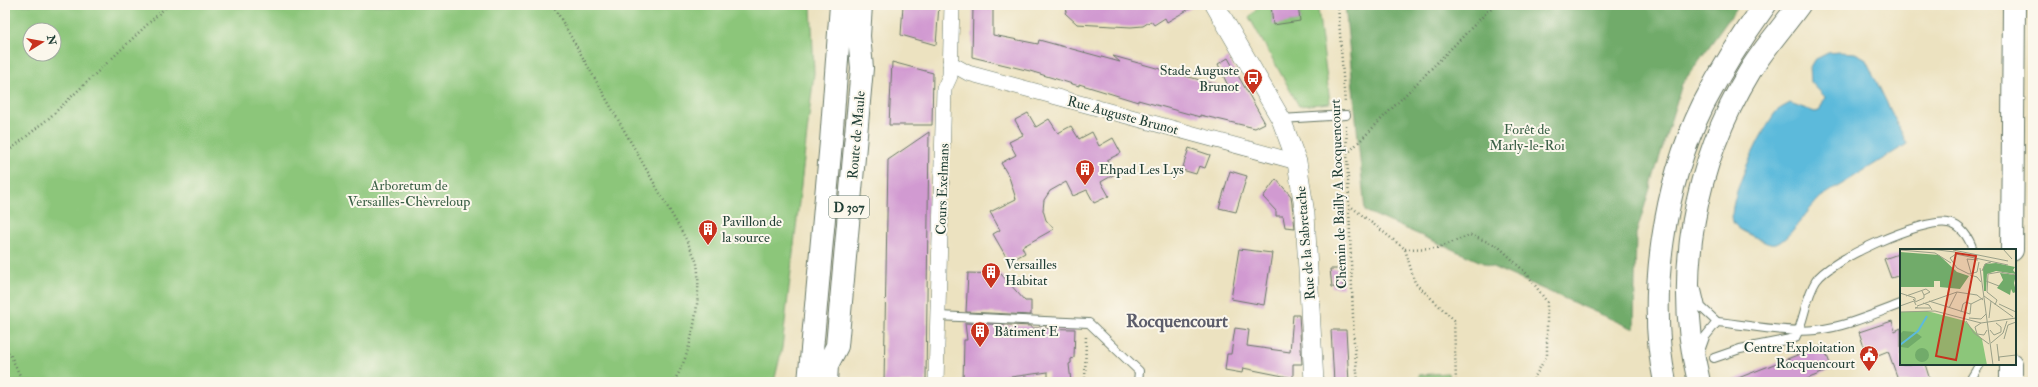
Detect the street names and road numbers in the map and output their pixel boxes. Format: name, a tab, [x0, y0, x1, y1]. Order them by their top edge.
street label: Route de Maule	[844, 90, 869, 180]
street label: Rue Auguste Brunot	[1065, 92, 1181, 139]
street label: Chemin de Bailly A Rocquencourt	[1327, 98, 1351, 289]
street label: Cours Exelmans	[932, 143, 953, 235]
street label: Rue de la Sabretache	[1292, 185, 1319, 301]
road number: D 307	[829, 196, 869, 218]

